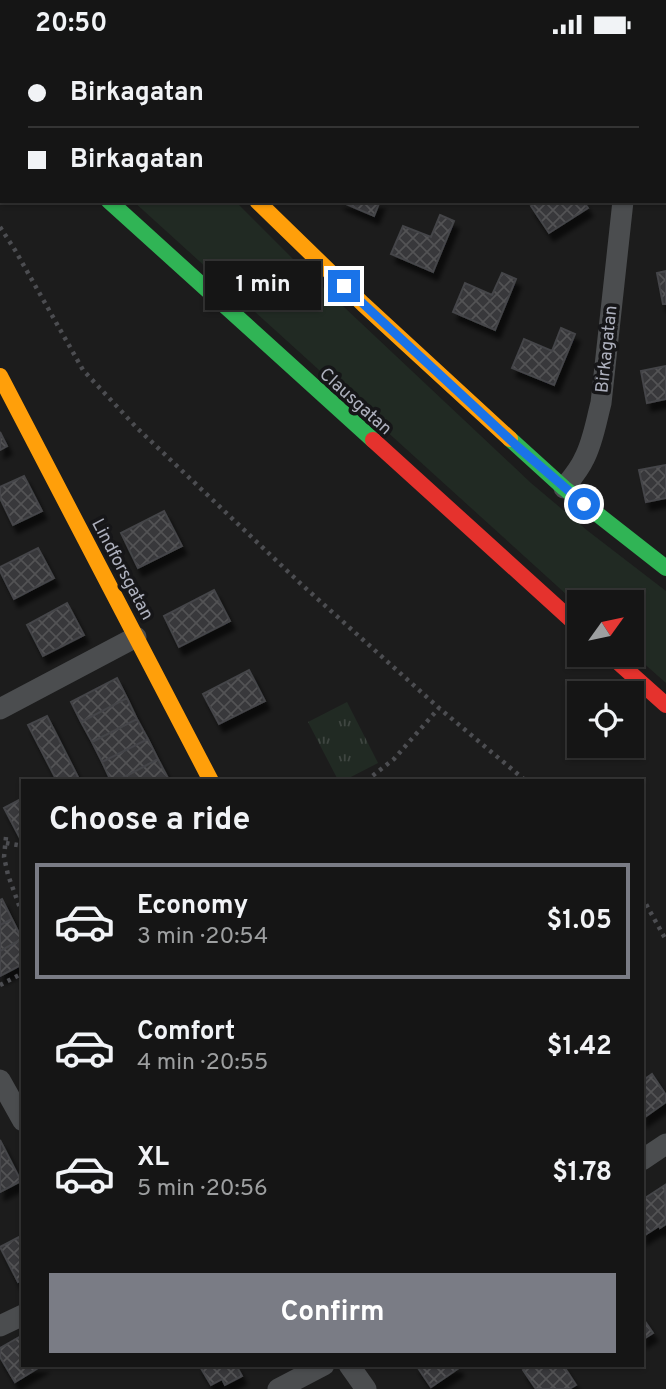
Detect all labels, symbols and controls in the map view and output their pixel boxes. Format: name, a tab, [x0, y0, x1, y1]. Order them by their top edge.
text: 20:50	[35, 8, 107, 41]
text: Birkagatan	[70, 77, 204, 110]
text: Birkagatan	[70, 144, 204, 177]
callout: 1 min	[204, 261, 320, 311]
route end	[328, 270, 360, 302]
text: 1 min	[235, 271, 291, 300]
street label: Birkagatan	[591, 304, 624, 394]
street label: Clausgatan	[314, 363, 396, 441]
route start	[568, 488, 600, 520]
street label: Lindforsgatan	[85, 515, 158, 624]
north arrow	[567, 590, 644, 667]
map controls	[567, 590, 644, 758]
button: locate	[567, 681, 644, 758]
text: Choose a ride	[49, 801, 250, 841]
icon: car	[53, 890, 116, 953]
text: Economy	[137, 890, 248, 923]
text: $1.05	[546, 905, 612, 938]
text: 3 min · 20:54	[137, 923, 268, 952]
icon: car	[53, 1016, 116, 1079]
text: Comfort	[137, 1016, 235, 1049]
text: $1.42	[547, 1031, 612, 1064]
text: 4 min · 20:55	[137, 1049, 268, 1078]
icon: car	[53, 1142, 116, 1205]
text: XL	[137, 1142, 169, 1175]
text: $1.78	[552, 1157, 612, 1190]
text: 5 min · 20:56	[137, 1175, 268, 1204]
button: Confirm	[49, 1273, 616, 1353]

